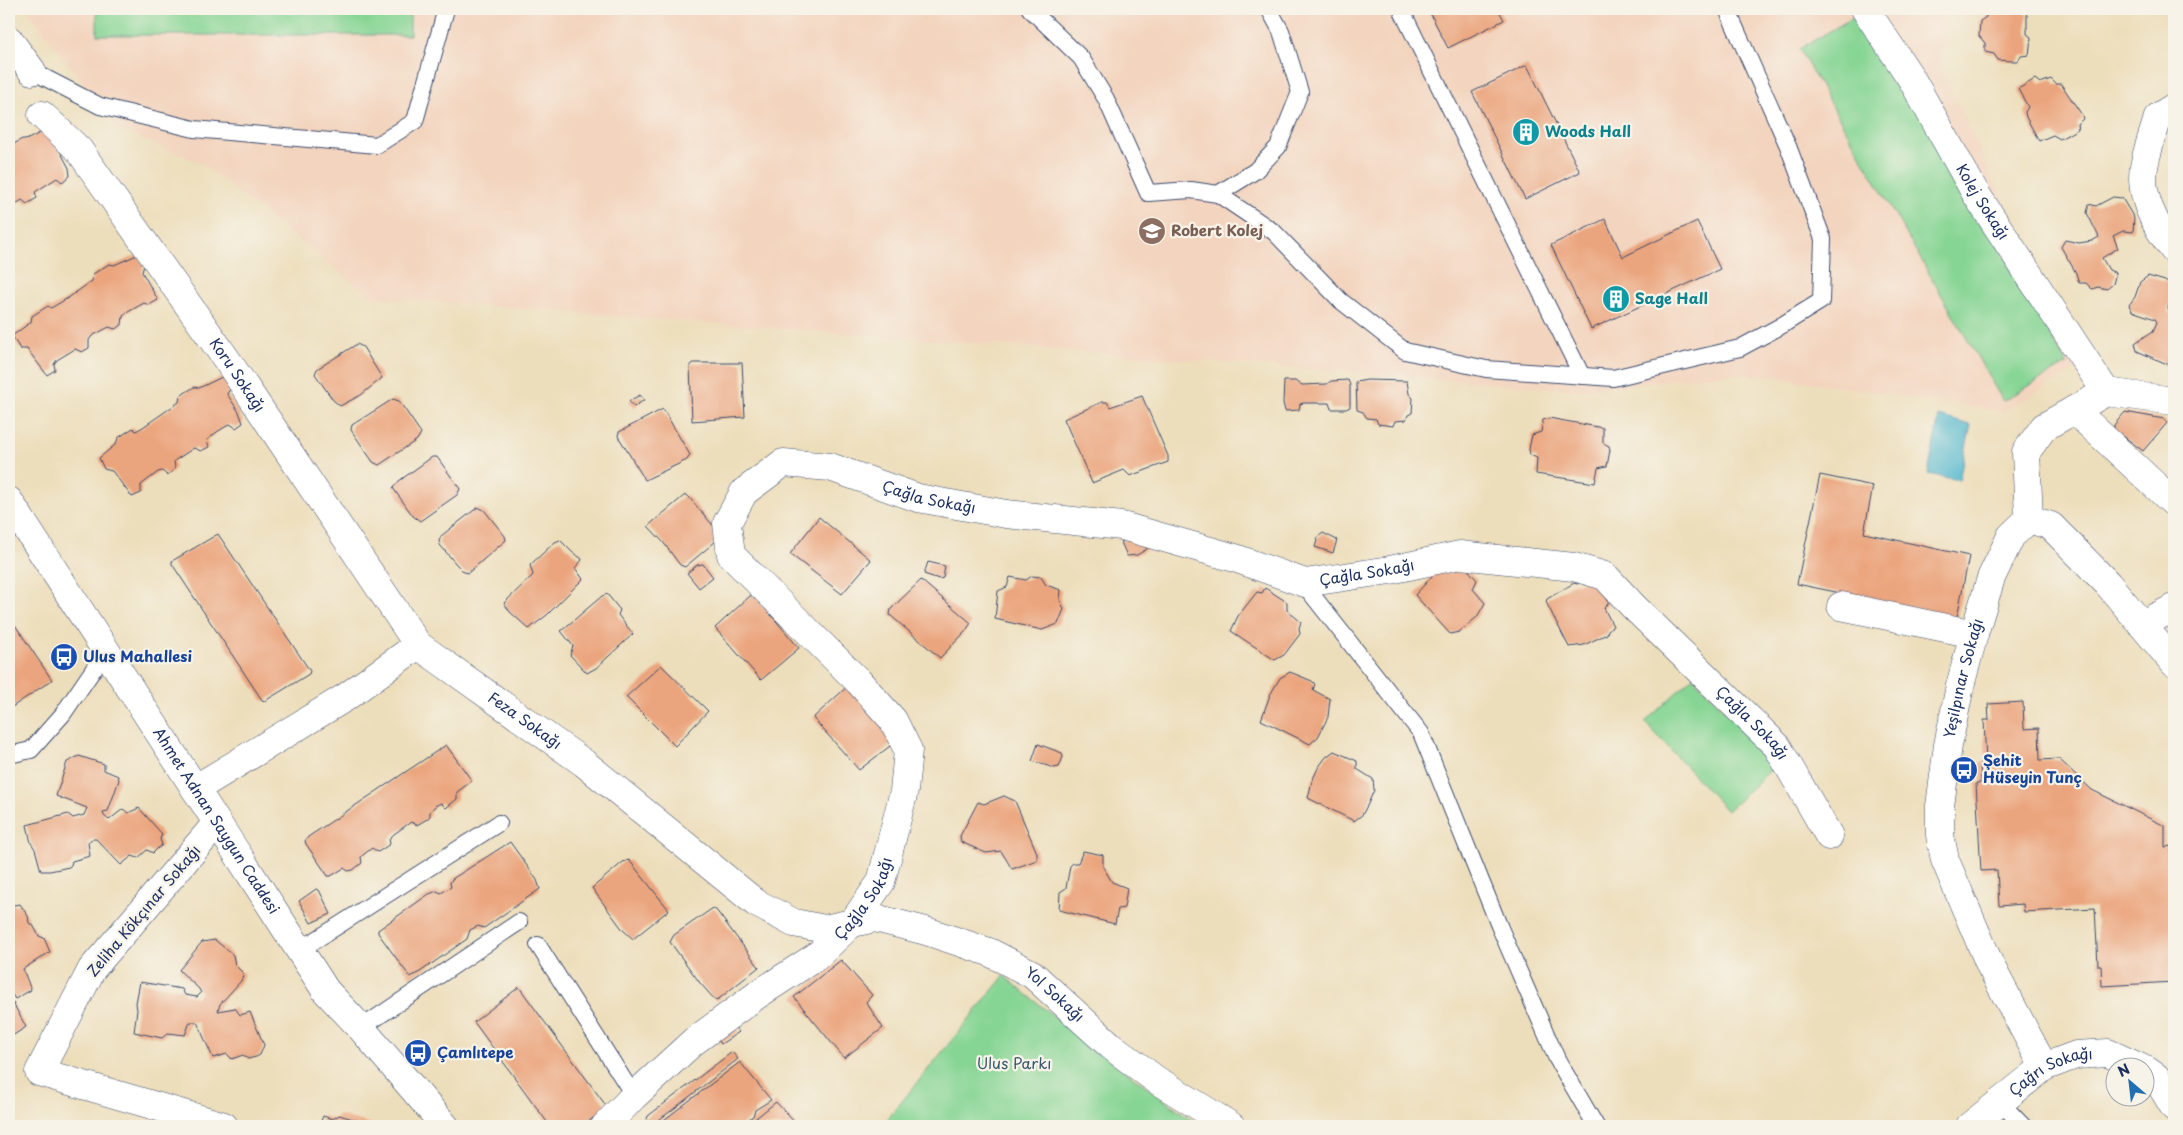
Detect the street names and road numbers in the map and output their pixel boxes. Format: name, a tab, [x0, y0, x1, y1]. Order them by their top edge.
street label: Kolej Sokağı	[1951, 159, 2016, 244]
street label: Koru Sokağı	[205, 332, 272, 416]
street label: Çağla Sokağı	[879, 473, 978, 518]
street label: Çağla Sokağı	[1317, 552, 1416, 591]
street label: Yeşilpınar Sokağı	[1937, 615, 1988, 740]
street label: Çağla Sokağı	[1711, 680, 1795, 763]
street label: Feza Sokağı	[484, 685, 568, 754]
street label: Ahmet Adnan Saygun Caddesi	[148, 722, 286, 918]
street label: Zeliha Kökçınar Sokağı	[81, 839, 205, 981]
street label: Çağla Sokağı	[828, 855, 897, 944]
street label: Yol Sokağı	[1022, 960, 1090, 1027]
street label: Çağrı Sokağı	[2003, 1041, 2093, 1101]

